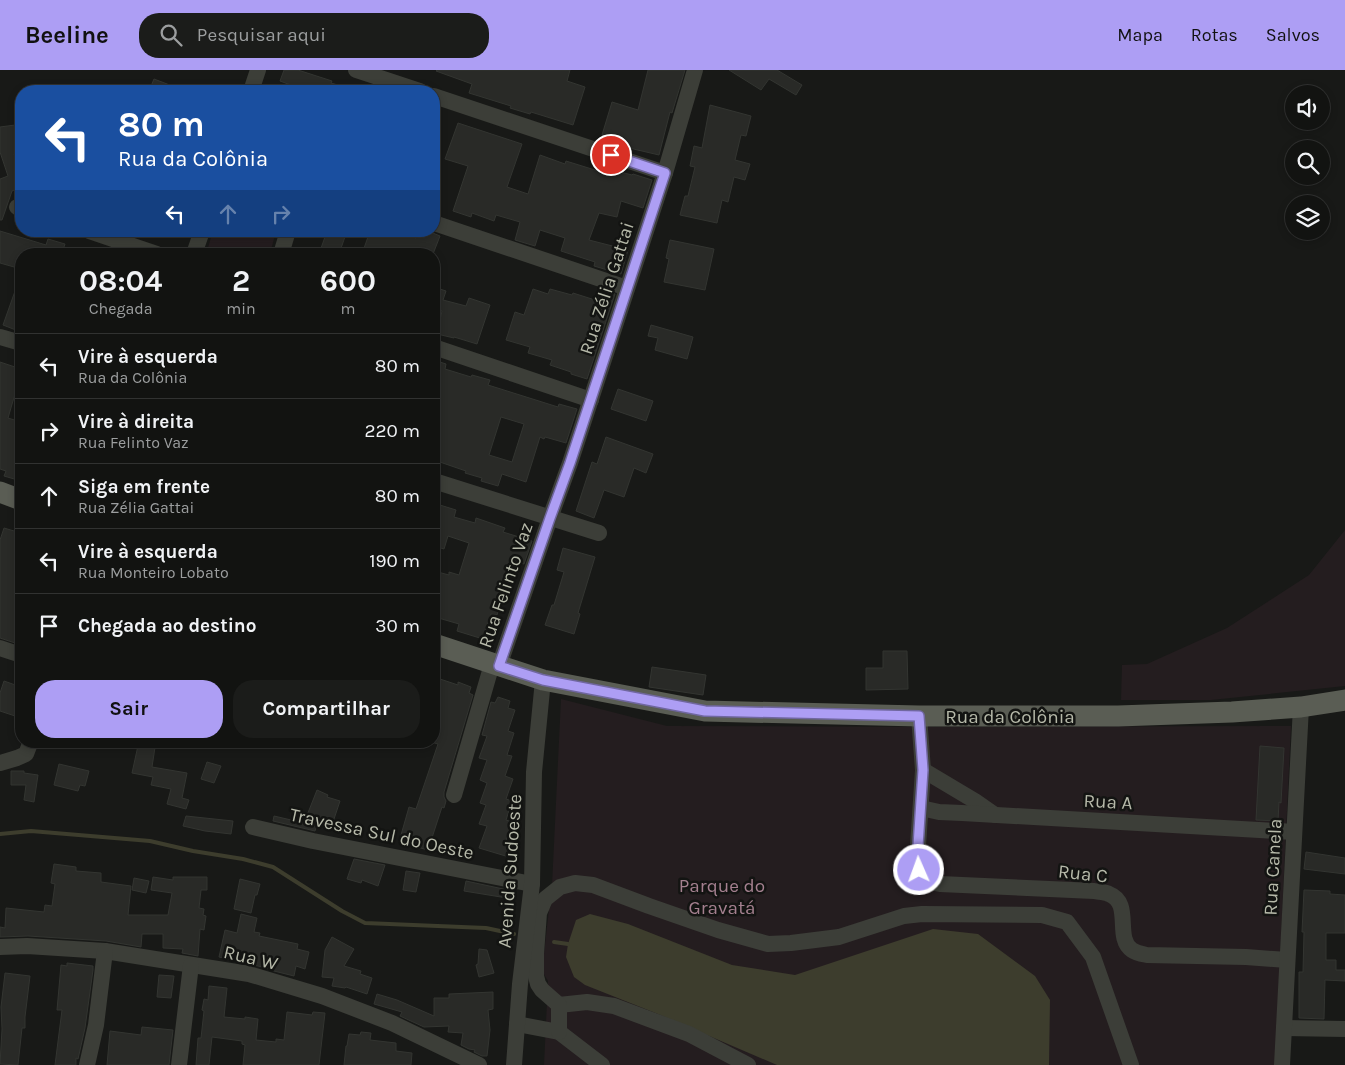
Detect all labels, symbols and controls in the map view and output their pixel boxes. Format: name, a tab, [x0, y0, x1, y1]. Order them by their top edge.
search box	[139, 13, 489, 58]
text: Beeline	[25, 21, 109, 49]
icon: search	[157, 21, 185, 49]
text: Pesquisar aqui	[197, 24, 326, 46]
text: Mapa	[1117, 24, 1163, 46]
text: Rotas	[1191, 24, 1238, 46]
text: Salvos	[1266, 24, 1320, 46]
map controls	[1285, 85, 1330, 240]
button: sound	[1285, 85, 1330, 130]
text: 80 m	[118, 104, 205, 145]
icon: left	[35, 105, 100, 170]
pin	[590, 134, 632, 176]
button: search	[1285, 140, 1330, 185]
icon: arrive	[597, 141, 625, 169]
text: Rua da Colônia	[118, 146, 268, 172]
button: layers	[1285, 195, 1330, 240]
icon: left	[161, 200, 189, 228]
icon: ahead	[214, 200, 242, 228]
icon: right	[267, 200, 295, 228]
street label: Rua Zélia Gattai	[575, 219, 639, 357]
text: 08:04	[79, 263, 162, 299]
text: 2	[232, 263, 250, 299]
text: 600	[320, 263, 376, 299]
text: Chegada	[89, 299, 153, 318]
text: min	[226, 299, 256, 318]
text: m	[340, 299, 355, 318]
text: Vire à esquerda	[78, 346, 218, 368]
icon: left	[35, 352, 63, 380]
text: 80 m	[375, 355, 420, 377]
text: Rua da Colônia	[78, 368, 187, 387]
text: Vire à direita	[78, 411, 194, 433]
icon: right	[35, 417, 63, 445]
text: 220 m	[364, 420, 420, 442]
text: Rua Felinto Vaz	[78, 433, 189, 452]
text: Siga em frente	[78, 476, 210, 498]
icon: ahead	[35, 482, 63, 510]
text: 80 m	[375, 485, 420, 507]
text: Rua Zélia Gattai	[78, 498, 194, 517]
street label: Rua Felinto Vaz	[474, 520, 538, 651]
text: Vire à esquerda	[78, 541, 218, 563]
icon: left	[35, 547, 63, 575]
text: 190 m	[369, 550, 420, 572]
text: Rua Monteiro Lobato	[78, 563, 229, 582]
icon: arrive	[35, 612, 63, 640]
text: Chegada ao destino	[78, 615, 256, 637]
text: 30 m	[375, 615, 420, 637]
button: Sair	[35, 680, 223, 738]
button: Compartilhar	[233, 680, 420, 738]
street label: Rua da Colônia	[945, 706, 1075, 728]
street label: Rua A	[1083, 790, 1133, 814]
street label: Avenida Sudoeste	[494, 793, 526, 949]
street label: Travessa Sul do Oeste	[288, 804, 476, 864]
street label: Rua Canela	[1259, 818, 1287, 916]
position arrow	[892, 843, 944, 895]
street label: Rua C	[1057, 860, 1109, 888]
park label: Parque do Gravatá	[679, 875, 765, 919]
street label: Rua W	[221, 941, 280, 975]

